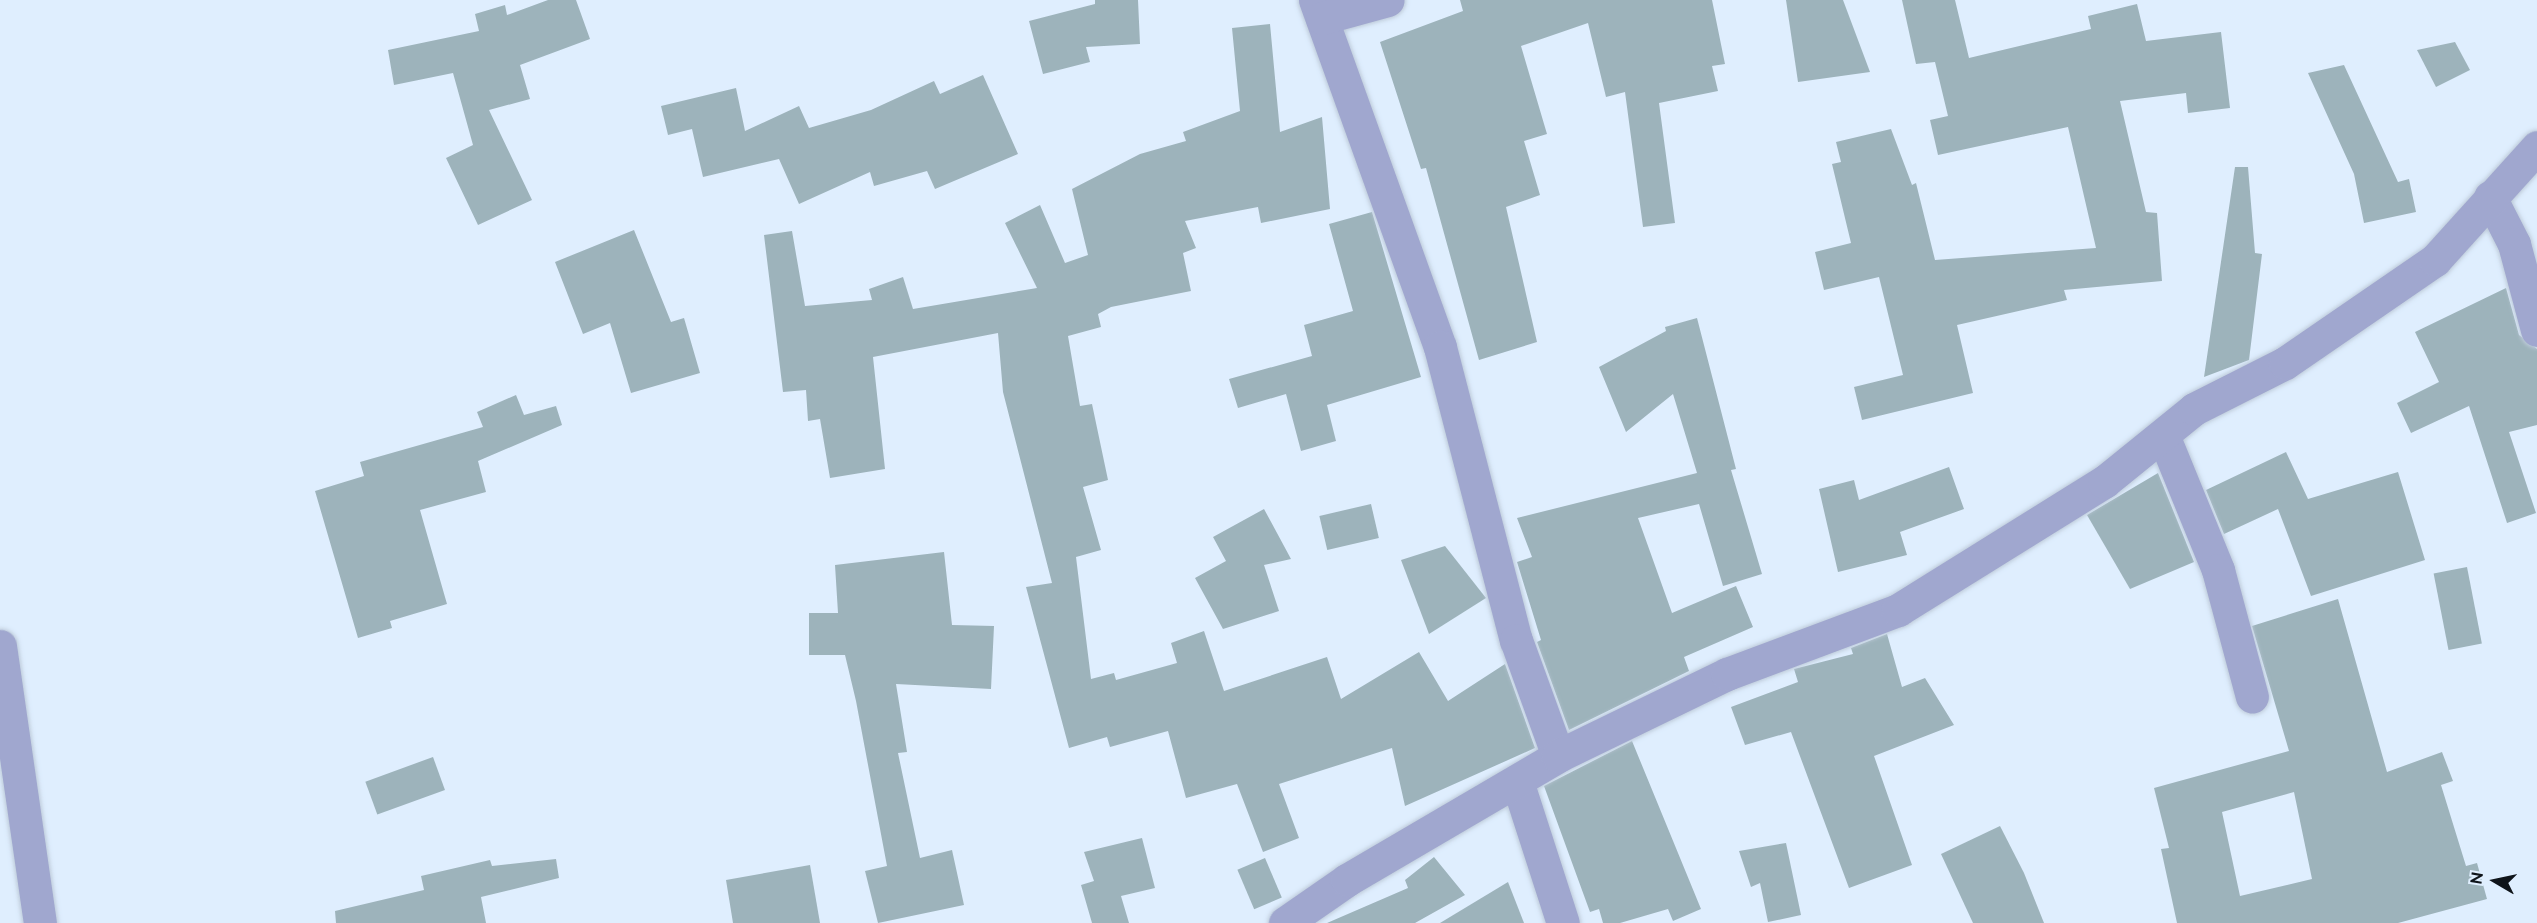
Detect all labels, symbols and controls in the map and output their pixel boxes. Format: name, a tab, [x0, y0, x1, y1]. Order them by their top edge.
north arrow	[2465, 851, 2525, 911]
text: N	[2466, 871, 2487, 886]

